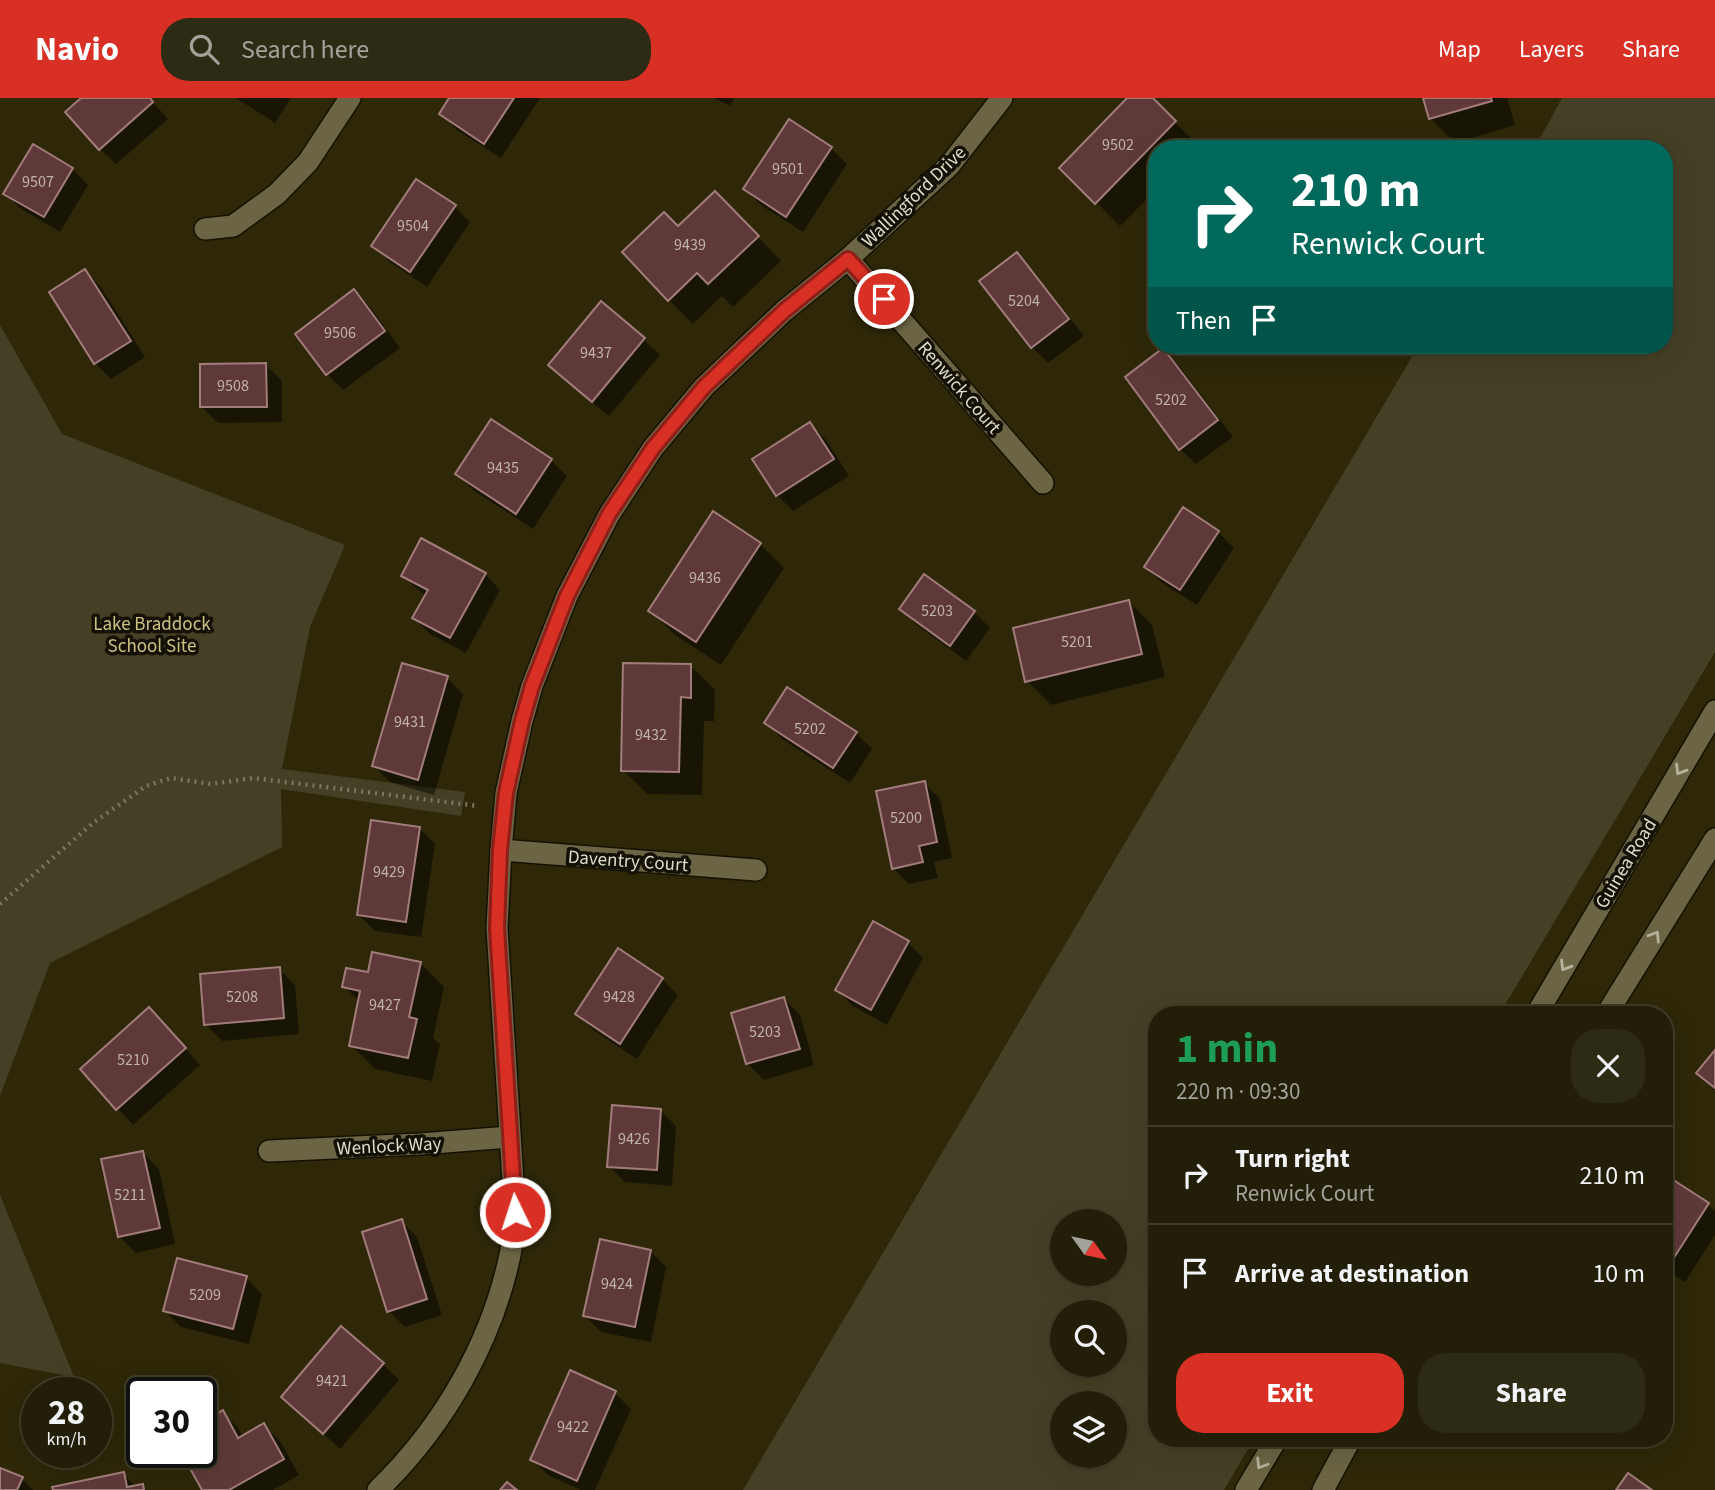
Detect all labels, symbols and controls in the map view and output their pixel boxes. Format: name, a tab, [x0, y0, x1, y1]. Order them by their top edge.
search box	[161, 18, 651, 81]
text: Navio	[35, 26, 119, 73]
icon: search	[185, 30, 223, 68]
text: Search here	[241, 31, 369, 68]
text: Map	[1438, 32, 1481, 67]
text: Layers	[1519, 32, 1584, 67]
text: Share	[1622, 32, 1680, 67]
house number: 9502	[1102, 134, 1134, 156]
street label: Wallingford Drive	[856, 140, 972, 254]
text: 210 m	[1291, 156, 1420, 226]
house number: 9501	[772, 158, 804, 180]
icon: right	[1176, 168, 1267, 259]
house number: 9507	[22, 171, 54, 193]
house number: 9504	[397, 215, 429, 237]
text: Renwick Court	[1291, 221, 1485, 267]
house number: 9439	[674, 234, 706, 256]
pin	[854, 269, 914, 329]
icon: arrive	[865, 280, 903, 318]
house number: 5204	[1008, 290, 1040, 312]
icon: arrive	[1245, 301, 1283, 339]
text: Then	[1176, 302, 1231, 339]
house number: 9506	[324, 322, 356, 344]
street label: Renwick Court	[911, 336, 1007, 441]
house number: 9437	[580, 342, 612, 364]
house number: 9508	[217, 375, 249, 397]
house number: 5202	[1155, 389, 1187, 411]
house number: 9435	[487, 457, 519, 479]
house number: 9436	[689, 567, 721, 589]
house number: 5203	[921, 600, 953, 622]
park label: Lake Braddock School Site	[93, 611, 211, 660]
house number: 5201	[1061, 631, 1093, 653]
house number: 9431	[394, 711, 426, 733]
house number: 5202	[794, 718, 826, 740]
house number: 9432	[635, 724, 667, 746]
one-way arrow	[1676, 762, 1689, 775]
house number: 5200	[890, 807, 922, 829]
street label: Guinea Road	[1589, 814, 1664, 914]
street label: Daventry Court	[567, 844, 690, 879]
house number: 9429	[373, 861, 405, 883]
one-way arrow	[1646, 931, 1659, 944]
one-way arrow	[1560, 958, 1573, 971]
house number: 5208	[226, 986, 258, 1008]
house number: 9428	[603, 986, 635, 1008]
house number: 9427	[369, 994, 401, 1016]
text: 1 min	[1176, 1019, 1278, 1079]
house number: 5203	[749, 1021, 781, 1043]
button: close	[1571, 1029, 1645, 1103]
house number: 5210	[117, 1049, 149, 1071]
text: 220 m · 09:30	[1176, 1075, 1300, 1108]
house number: 9426	[618, 1128, 650, 1150]
street label: Wenlock Way	[336, 1130, 442, 1163]
text: Turn right	[1235, 1140, 1350, 1177]
icon: right	[1176, 1156, 1214, 1194]
text: 210 m	[1579, 1157, 1645, 1194]
position arrow	[478, 1175, 552, 1249]
text: Renwick Court	[1235, 1177, 1374, 1210]
house number: 5211	[114, 1184, 146, 1206]
north arrow	[1050, 1209, 1127, 1286]
map controls	[1050, 1209, 1127, 1468]
icon: arrive	[1176, 1254, 1214, 1292]
text: Arrive at destination	[1235, 1255, 1469, 1292]
text: 10 m	[1592, 1255, 1645, 1292]
house number: 9424	[601, 1273, 633, 1295]
house number: 5209	[189, 1284, 221, 1306]
button: search	[1050, 1300, 1127, 1377]
button: Exit	[1176, 1353, 1404, 1433]
button: Share	[1418, 1353, 1645, 1433]
house number: 9421	[316, 1370, 348, 1392]
speed limit sign: 30	[126, 1377, 217, 1468]
text: 28	[48, 1388, 85, 1438]
button: layers	[1050, 1391, 1127, 1468]
house number: 9422	[557, 1416, 589, 1438]
text: km/h	[47, 1427, 86, 1452]
one-way arrow	[1257, 1457, 1270, 1470]

